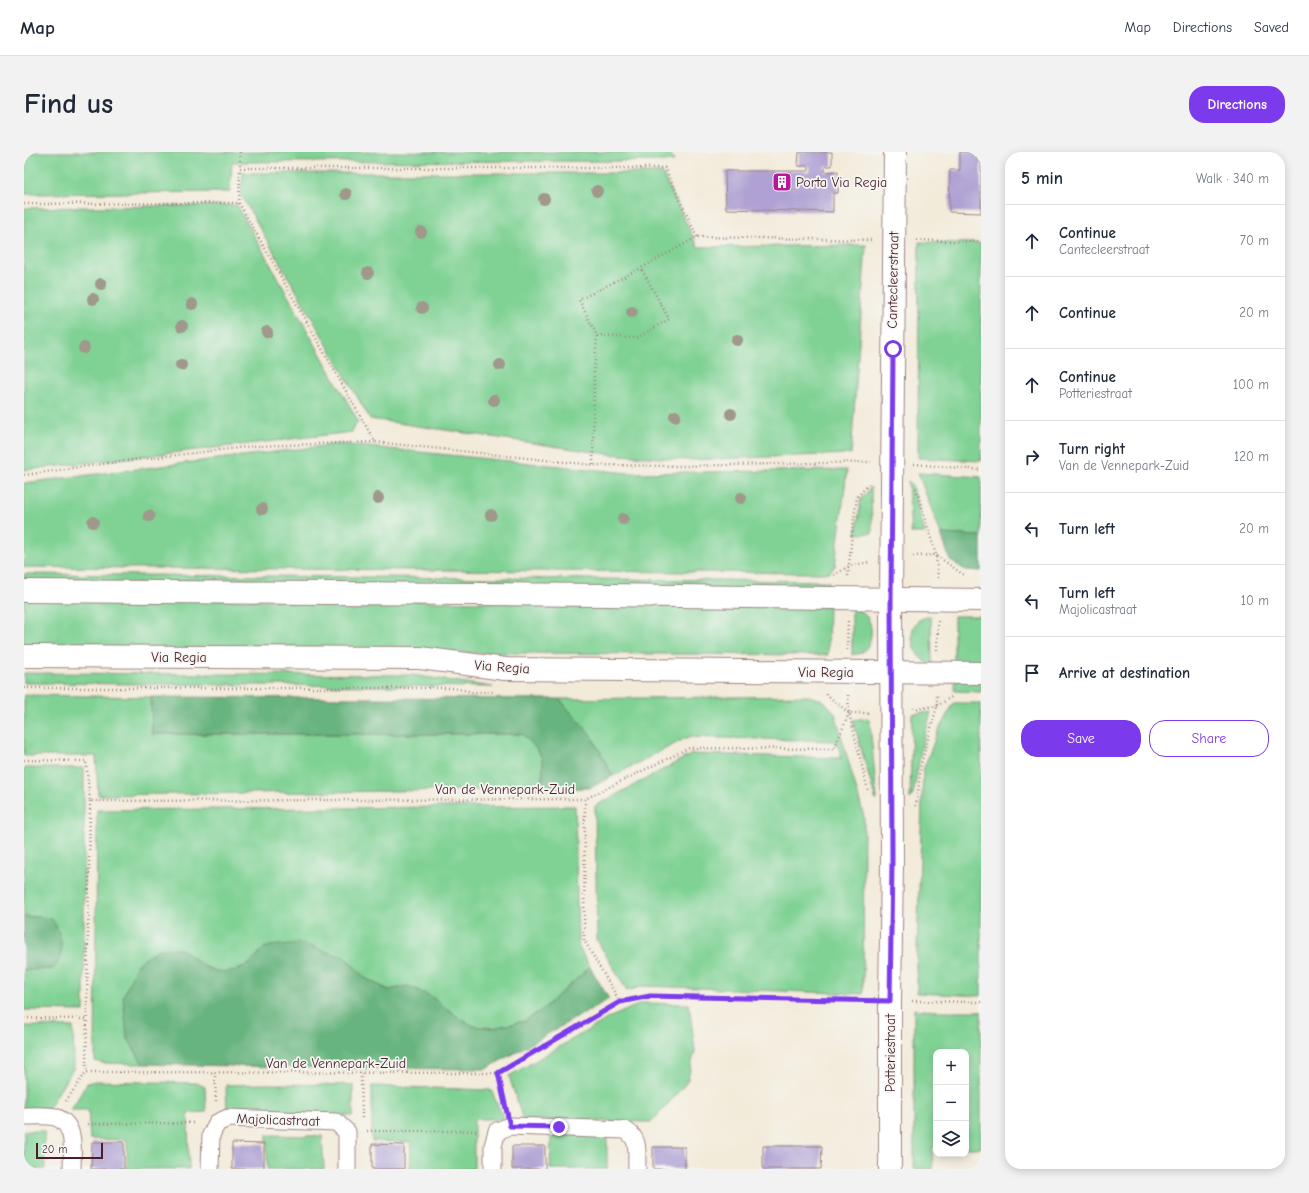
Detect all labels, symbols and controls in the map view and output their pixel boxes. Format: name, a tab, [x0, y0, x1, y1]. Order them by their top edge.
text: Map	[20, 17, 55, 39]
text: Map	[1124, 19, 1151, 36]
text: Directions	[1173, 19, 1232, 36]
text: Saved	[1254, 19, 1289, 36]
button: Directions	[1189, 86, 1285, 123]
text: Find us	[24, 88, 113, 120]
text: 5 min	[1021, 169, 1063, 188]
building icon: Porta Via Regia	[771, 171, 793, 193]
text: Walk · 340 m	[1196, 171, 1269, 186]
place label: Porta Via Regia	[796, 174, 887, 191]
text: Continue	[1059, 224, 1116, 242]
street label: Cantecleerstraat	[884, 230, 902, 329]
icon: ahead	[1021, 230, 1043, 252]
text: 70 m	[1240, 233, 1269, 248]
text: Cantecleerstraat	[1059, 242, 1149, 257]
icon: ahead	[1021, 302, 1043, 324]
text: Continue	[1059, 304, 1116, 322]
text: 20 m	[1239, 305, 1269, 320]
route start	[884, 340, 902, 358]
text: Continue	[1059, 368, 1116, 386]
icon: ahead	[1021, 374, 1043, 396]
text: 100 m	[1233, 377, 1269, 392]
text: Potteriestraat	[1059, 386, 1132, 401]
text: Turn right	[1059, 440, 1125, 458]
icon: right	[1021, 446, 1043, 468]
text: 120 m	[1234, 449, 1269, 464]
text: Van de Vennepark-Zuid	[1059, 458, 1189, 473]
icon: left	[1021, 518, 1043, 540]
text: Turn left	[1059, 520, 1115, 538]
text: 20 m	[1239, 521, 1269, 536]
text: Turn left	[1059, 584, 1115, 602]
icon: left	[1021, 590, 1043, 612]
text: 10 m	[1241, 593, 1269, 608]
text: Majolicastraat	[1059, 602, 1137, 617]
street label: Via Regia	[151, 649, 207, 666]
street label: Via Regia	[474, 657, 530, 677]
icon: arrive	[1021, 662, 1043, 684]
street label: Via Regia	[798, 664, 854, 681]
text: Arrive at destination	[1059, 664, 1190, 682]
button: Save	[1021, 720, 1141, 757]
button: Share	[1149, 720, 1269, 757]
street label: Van de Vennepark-Zuid	[435, 781, 575, 798]
street label: Potteriestraat	[882, 1013, 899, 1092]
map controls	[933, 1049, 969, 1157]
button: +	[933, 1049, 969, 1085]
street label: Van de Vennepark-Zuid	[266, 1055, 406, 1072]
button: −	[933, 1085, 969, 1121]
street label: Majolicastraat	[236, 1110, 321, 1130]
route end	[550, 1118, 568, 1136]
button: layers	[933, 1121, 969, 1157]
scale bar	[36, 1141, 103, 1160]
text: 20 m	[42, 1143, 67, 1156]

